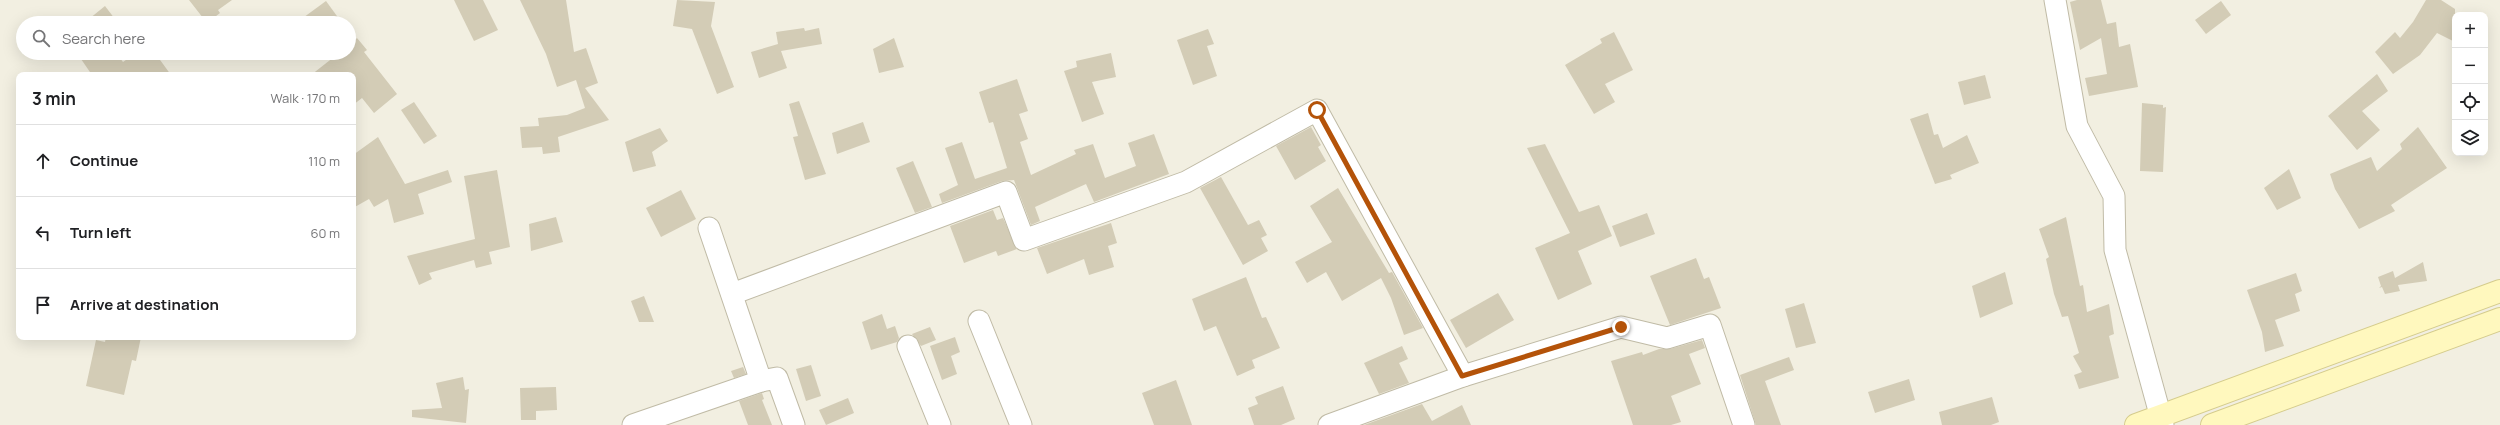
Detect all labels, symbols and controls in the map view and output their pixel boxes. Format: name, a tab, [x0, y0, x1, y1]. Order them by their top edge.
map controls	[2452, 12, 2488, 156]
button: +	[2452, 12, 2488, 48]
search box	[16, 16, 356, 60]
icon: search	[30, 27, 52, 49]
text: Search here	[62, 28, 145, 49]
button: −	[2452, 48, 2488, 84]
button: locate	[2452, 84, 2488, 120]
text: 3 min	[32, 87, 76, 110]
text: Walk · 170 m	[270, 89, 340, 107]
route start	[1308, 101, 1326, 119]
button: layers	[2452, 120, 2488, 156]
icon: ahead	[32, 150, 54, 172]
text: Continue	[70, 150, 138, 171]
text: 110 m	[308, 152, 340, 170]
icon: left	[32, 222, 54, 244]
text: Turn left	[70, 222, 132, 243]
text: 60 m	[310, 224, 340, 242]
icon: arrive	[32, 294, 54, 316]
text: Arrive at destination	[70, 294, 219, 315]
route end	[1612, 318, 1630, 336]

